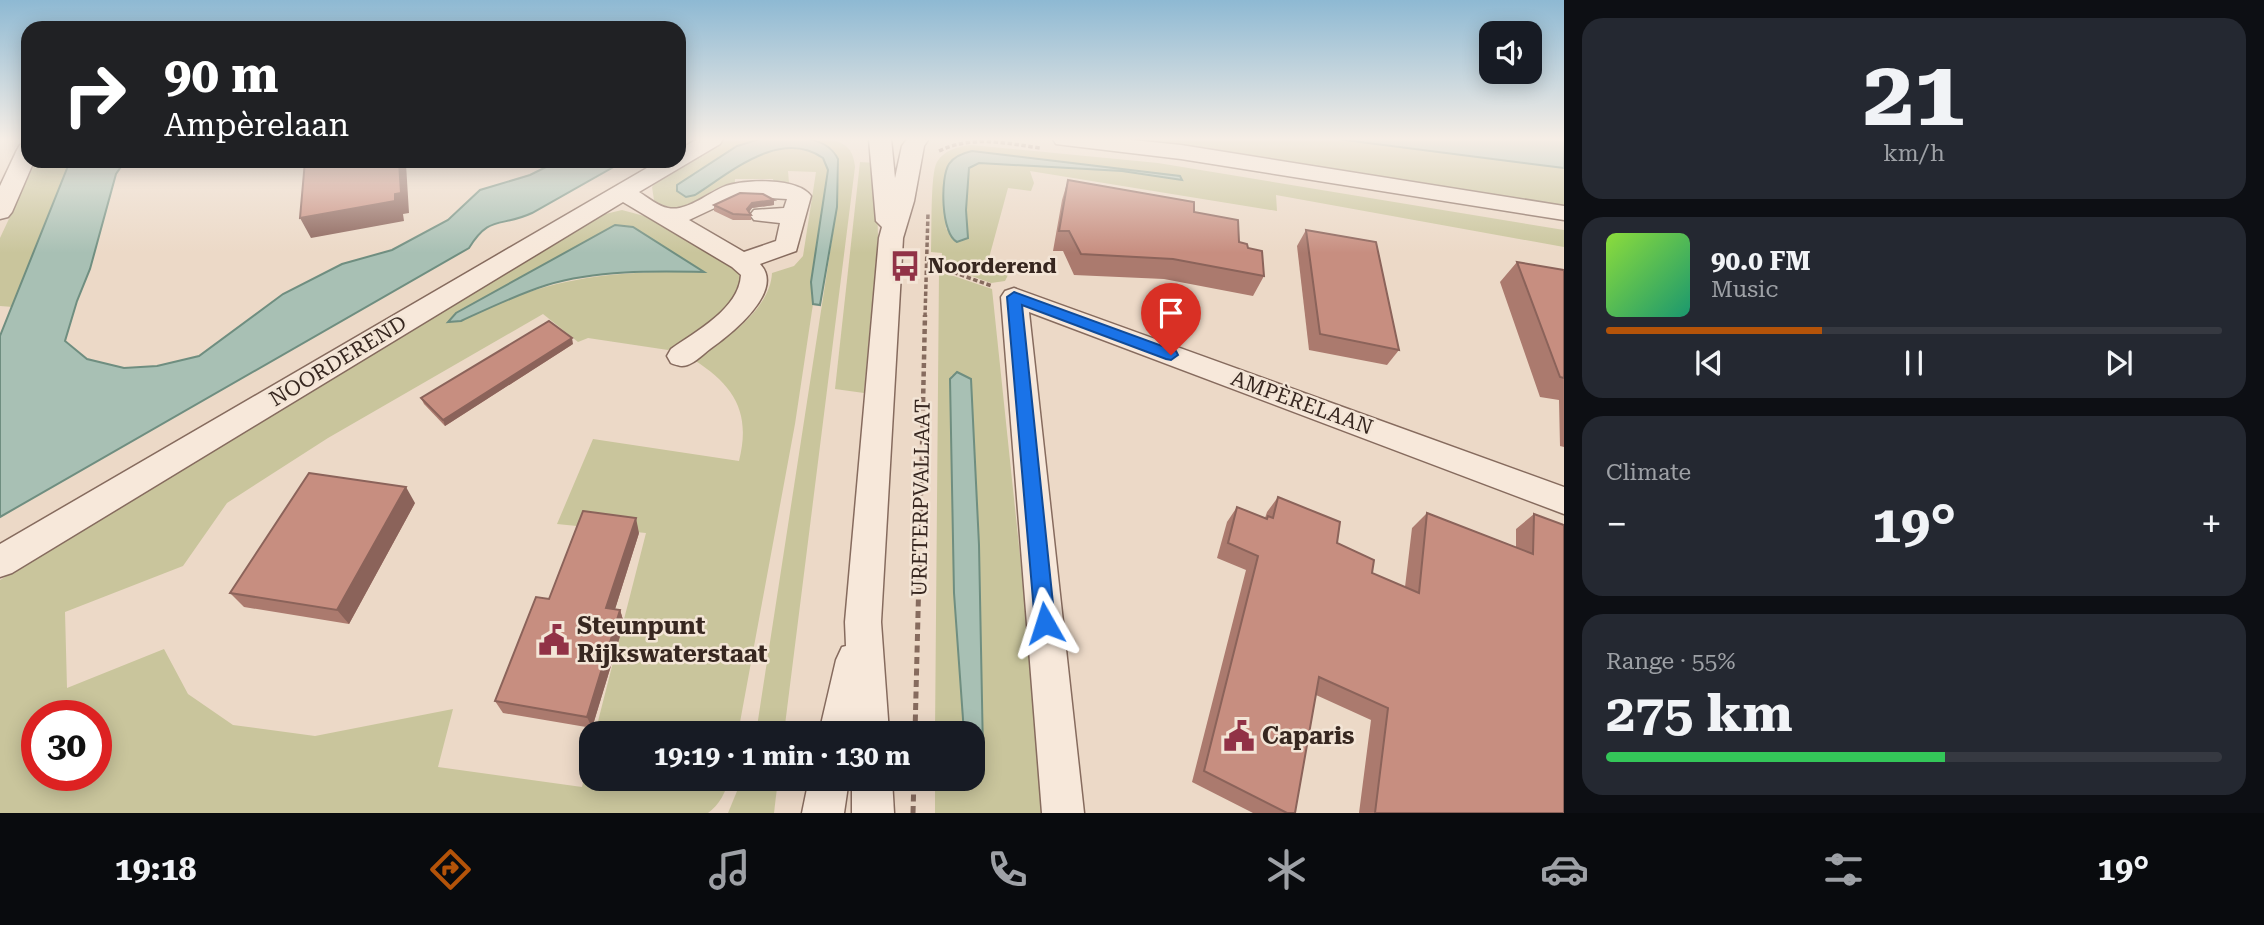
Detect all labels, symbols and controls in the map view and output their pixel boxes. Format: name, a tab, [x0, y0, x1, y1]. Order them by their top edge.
map controls	[1479, 21, 1542, 84]
button: sound	[1479, 21, 1542, 84]
text: 21	[1863, 41, 1965, 147]
text: 90 m	[164, 47, 279, 104]
icon: right	[49, 49, 140, 140]
text: Ampèrelaan	[164, 106, 349, 144]
text: km/h	[1883, 140, 1945, 167]
text: 90.0 FM	[1711, 246, 1811, 276]
bus stop icon: Noorderend	[888, 249, 922, 283]
place label: Noorderend	[928, 254, 1057, 278]
text: Music	[1711, 276, 1778, 303]
pin	[1141, 283, 1201, 355]
icon: arrive	[1152, 294, 1190, 332]
street label: NOORDEREND	[265, 311, 411, 411]
icon: previous	[1690, 344, 1728, 382]
icon: pause	[1895, 344, 1933, 382]
icon: next	[2100, 344, 2138, 382]
street label: AMPÈRELAAN	[1228, 365, 1377, 440]
street label: URETERPVALLAAT	[907, 399, 935, 597]
text: Climate	[1606, 459, 1691, 486]
text: 19°	[1872, 494, 1956, 555]
text: −	[1606, 502, 1627, 546]
text: +	[2201, 502, 2222, 546]
position arrow	[1008, 586, 1082, 660]
place label: Steunpunt Rijkswaterstaat	[577, 612, 768, 668]
public building icon: Steunpunt Rijkswaterstaat	[537, 623, 571, 657]
text: Range · 55%	[1606, 648, 1735, 675]
text: 275 km	[1606, 683, 1793, 744]
speed limit sign: 30	[21, 700, 112, 791]
public building icon: Caparis	[1222, 719, 1256, 753]
place label: Caparis	[1262, 722, 1354, 750]
text: 19:19 · 1 min · 130 m	[654, 741, 910, 771]
icon: directions	[426, 845, 475, 894]
icon: music	[705, 845, 754, 894]
icon: phone	[983, 845, 1032, 894]
icon: climate	[1262, 845, 1311, 894]
icon: car	[1540, 845, 1589, 894]
icon: filters	[1819, 845, 1868, 894]
text: 19:18	[115, 850, 196, 888]
text: 19°	[2097, 850, 2149, 888]

